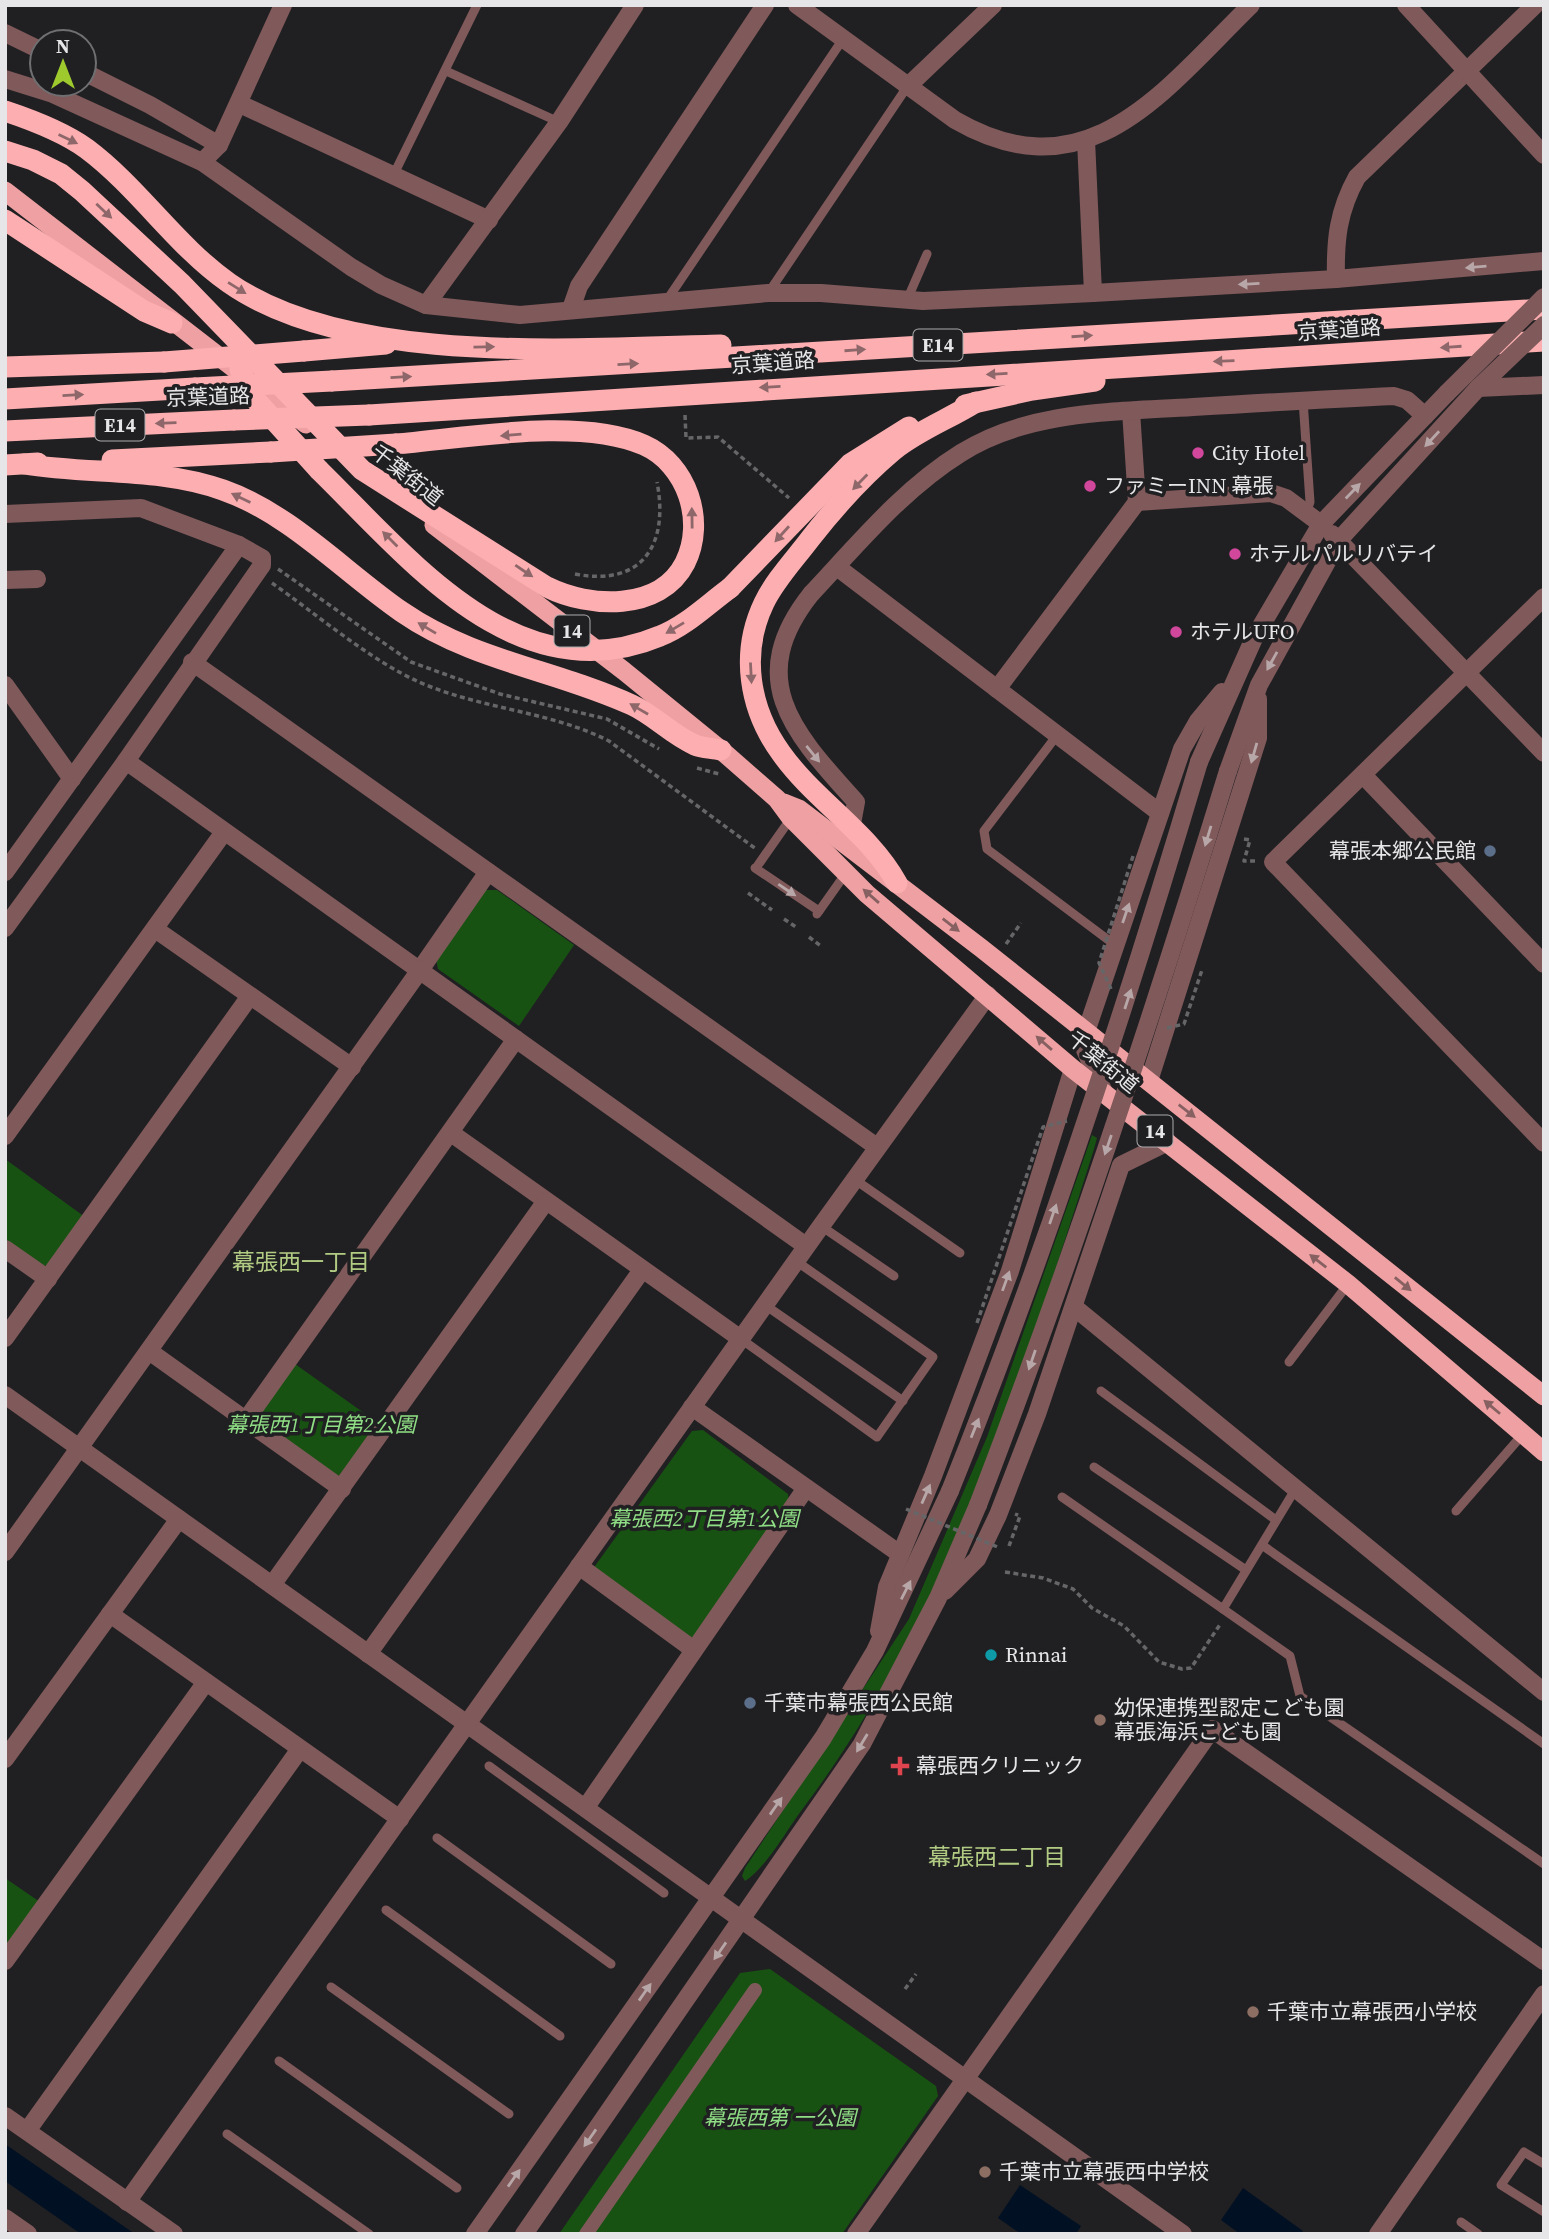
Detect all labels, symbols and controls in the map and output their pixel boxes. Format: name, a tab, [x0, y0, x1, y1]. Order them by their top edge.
north arrow	[28, 28, 98, 98]
text: N	[56, 33, 70, 59]
one-way arrow	[58, 133, 78, 144]
one-way arrow	[95, 203, 112, 219]
one-way arrow	[1465, 262, 1487, 273]
one-way arrow	[1238, 279, 1260, 290]
one-way arrow	[228, 282, 247, 295]
street label: 京葉道路	[1296, 312, 1382, 347]
road number: E14	[914, 330, 962, 360]
one-way arrow	[1071, 330, 1093, 341]
one-way arrow	[473, 341, 495, 353]
one-way arrow	[1440, 342, 1462, 353]
street label: 京葉道路	[730, 345, 816, 380]
one-way arrow	[844, 345, 866, 356]
one-way arrow	[1213, 355, 1235, 366]
one-way arrow	[617, 358, 639, 369]
one-way arrow	[986, 368, 1008, 379]
one-way arrow	[390, 371, 412, 382]
street label: 京葉道路	[166, 381, 250, 412]
one-way arrow	[759, 382, 781, 393]
one-way arrow	[63, 389, 85, 400]
road number: E14	[96, 410, 144, 440]
one-way arrow	[155, 417, 177, 428]
one-way arrow	[500, 430, 522, 441]
one-way arrow	[1424, 430, 1440, 448]
street label: 千葉街道	[365, 437, 449, 512]
place label: City Hotel	[1212, 438, 1305, 467]
marker: City Hotel	[1190, 445, 1206, 461]
place label: ファミーINN 幕張	[1104, 471, 1274, 500]
one-way arrow	[853, 473, 869, 490]
marker: ファミーINN 幕張	[1082, 478, 1098, 494]
one-way arrow	[1344, 483, 1360, 500]
one-way arrow	[231, 492, 251, 504]
one-way arrow	[686, 507, 698, 529]
one-way arrow	[774, 525, 790, 542]
one-way arrow	[381, 531, 398, 548]
place label: ホテルパルリバテイ	[1249, 539, 1438, 568]
marker: ホテルパルリバテイ	[1227, 546, 1243, 562]
one-way arrow	[515, 564, 533, 578]
road number: 14	[554, 616, 590, 646]
place label: ホテルUFO	[1190, 617, 1295, 646]
one-way arrow	[666, 621, 685, 634]
one-way arrow	[418, 622, 437, 634]
marker: ホテルUFO	[1168, 624, 1184, 640]
one-way arrow	[1266, 652, 1278, 672]
one-way arrow	[746, 662, 757, 684]
one-way arrow	[629, 703, 648, 715]
one-way arrow	[1248, 742, 1258, 763]
one-way arrow	[806, 745, 821, 763]
one-way arrow	[1202, 826, 1212, 847]
place label: 幕張本郷公民館	[1329, 836, 1476, 865]
marker: 幕張本郷公民館	[1482, 843, 1498, 859]
one-way arrow	[778, 883, 796, 897]
one-way arrow	[862, 888, 880, 904]
one-way arrow	[1121, 902, 1132, 923]
one-way arrow	[942, 917, 960, 932]
one-way arrow	[1123, 988, 1134, 1009]
street label: 千葉街道	[1062, 1024, 1145, 1099]
one-way arrow	[1036, 1036, 1053, 1052]
one-way arrow	[1178, 1104, 1196, 1119]
road number: 14	[1138, 1116, 1172, 1147]
one-way arrow	[1102, 1135, 1113, 1156]
one-way arrow	[1048, 1203, 1059, 1224]
district label: 幕張西一丁目	[232, 1246, 370, 1278]
one-way arrow	[1309, 1255, 1327, 1269]
one-way arrow	[1001, 1271, 1012, 1292]
one-way arrow	[1395, 1276, 1412, 1291]
one-way arrow	[1026, 1350, 1037, 1371]
one-way arrow	[1484, 1400, 1501, 1415]
park label: 幕張西1丁目第2公園	[226, 1410, 419, 1439]
one-way arrow	[970, 1417, 981, 1438]
one-way arrow	[920, 1484, 932, 1504]
park label: 幕張西2丁目第1公園	[609, 1504, 802, 1533]
one-way arrow	[900, 1580, 911, 1600]
place label: Rinnai	[1005, 1640, 1067, 1669]
marker: Rinnai	[983, 1647, 999, 1663]
place label: 千葉市幕張西公民館	[764, 1688, 953, 1717]
place label: 幼保連携型認定こども園 幕張海浜こども園	[1114, 1693, 1345, 1746]
marker: 千葉市幕張西公民館	[742, 1695, 758, 1711]
marker: 幼保連携型認定こども園 幕張海浜こども園	[1092, 1712, 1108, 1728]
one-way arrow	[856, 1733, 868, 1752]
place label: 幕張西クリニック	[916, 1751, 1084, 1780]
marker: 幕張西クリニック	[890, 1756, 910, 1776]
one-way arrow	[769, 1797, 783, 1815]
district label: 幕張西二丁目	[928, 1841, 1066, 1873]
one-way arrow	[714, 1941, 727, 1960]
one-way arrow	[638, 1983, 652, 2001]
place label: 千葉市立幕張西小学校	[1267, 1997, 1477, 2026]
marker: 千葉市立幕張西小学校	[1245, 2004, 1261, 2020]
park label: 幕張西第 一公園	[704, 2103, 859, 2132]
one-way arrow	[584, 2128, 597, 2148]
place label: 千葉市立幕張西中学校	[999, 2157, 1209, 2186]
marker: 千葉市立幕張西中学校	[977, 2164, 993, 2180]
one-way arrow	[507, 2169, 521, 2187]

